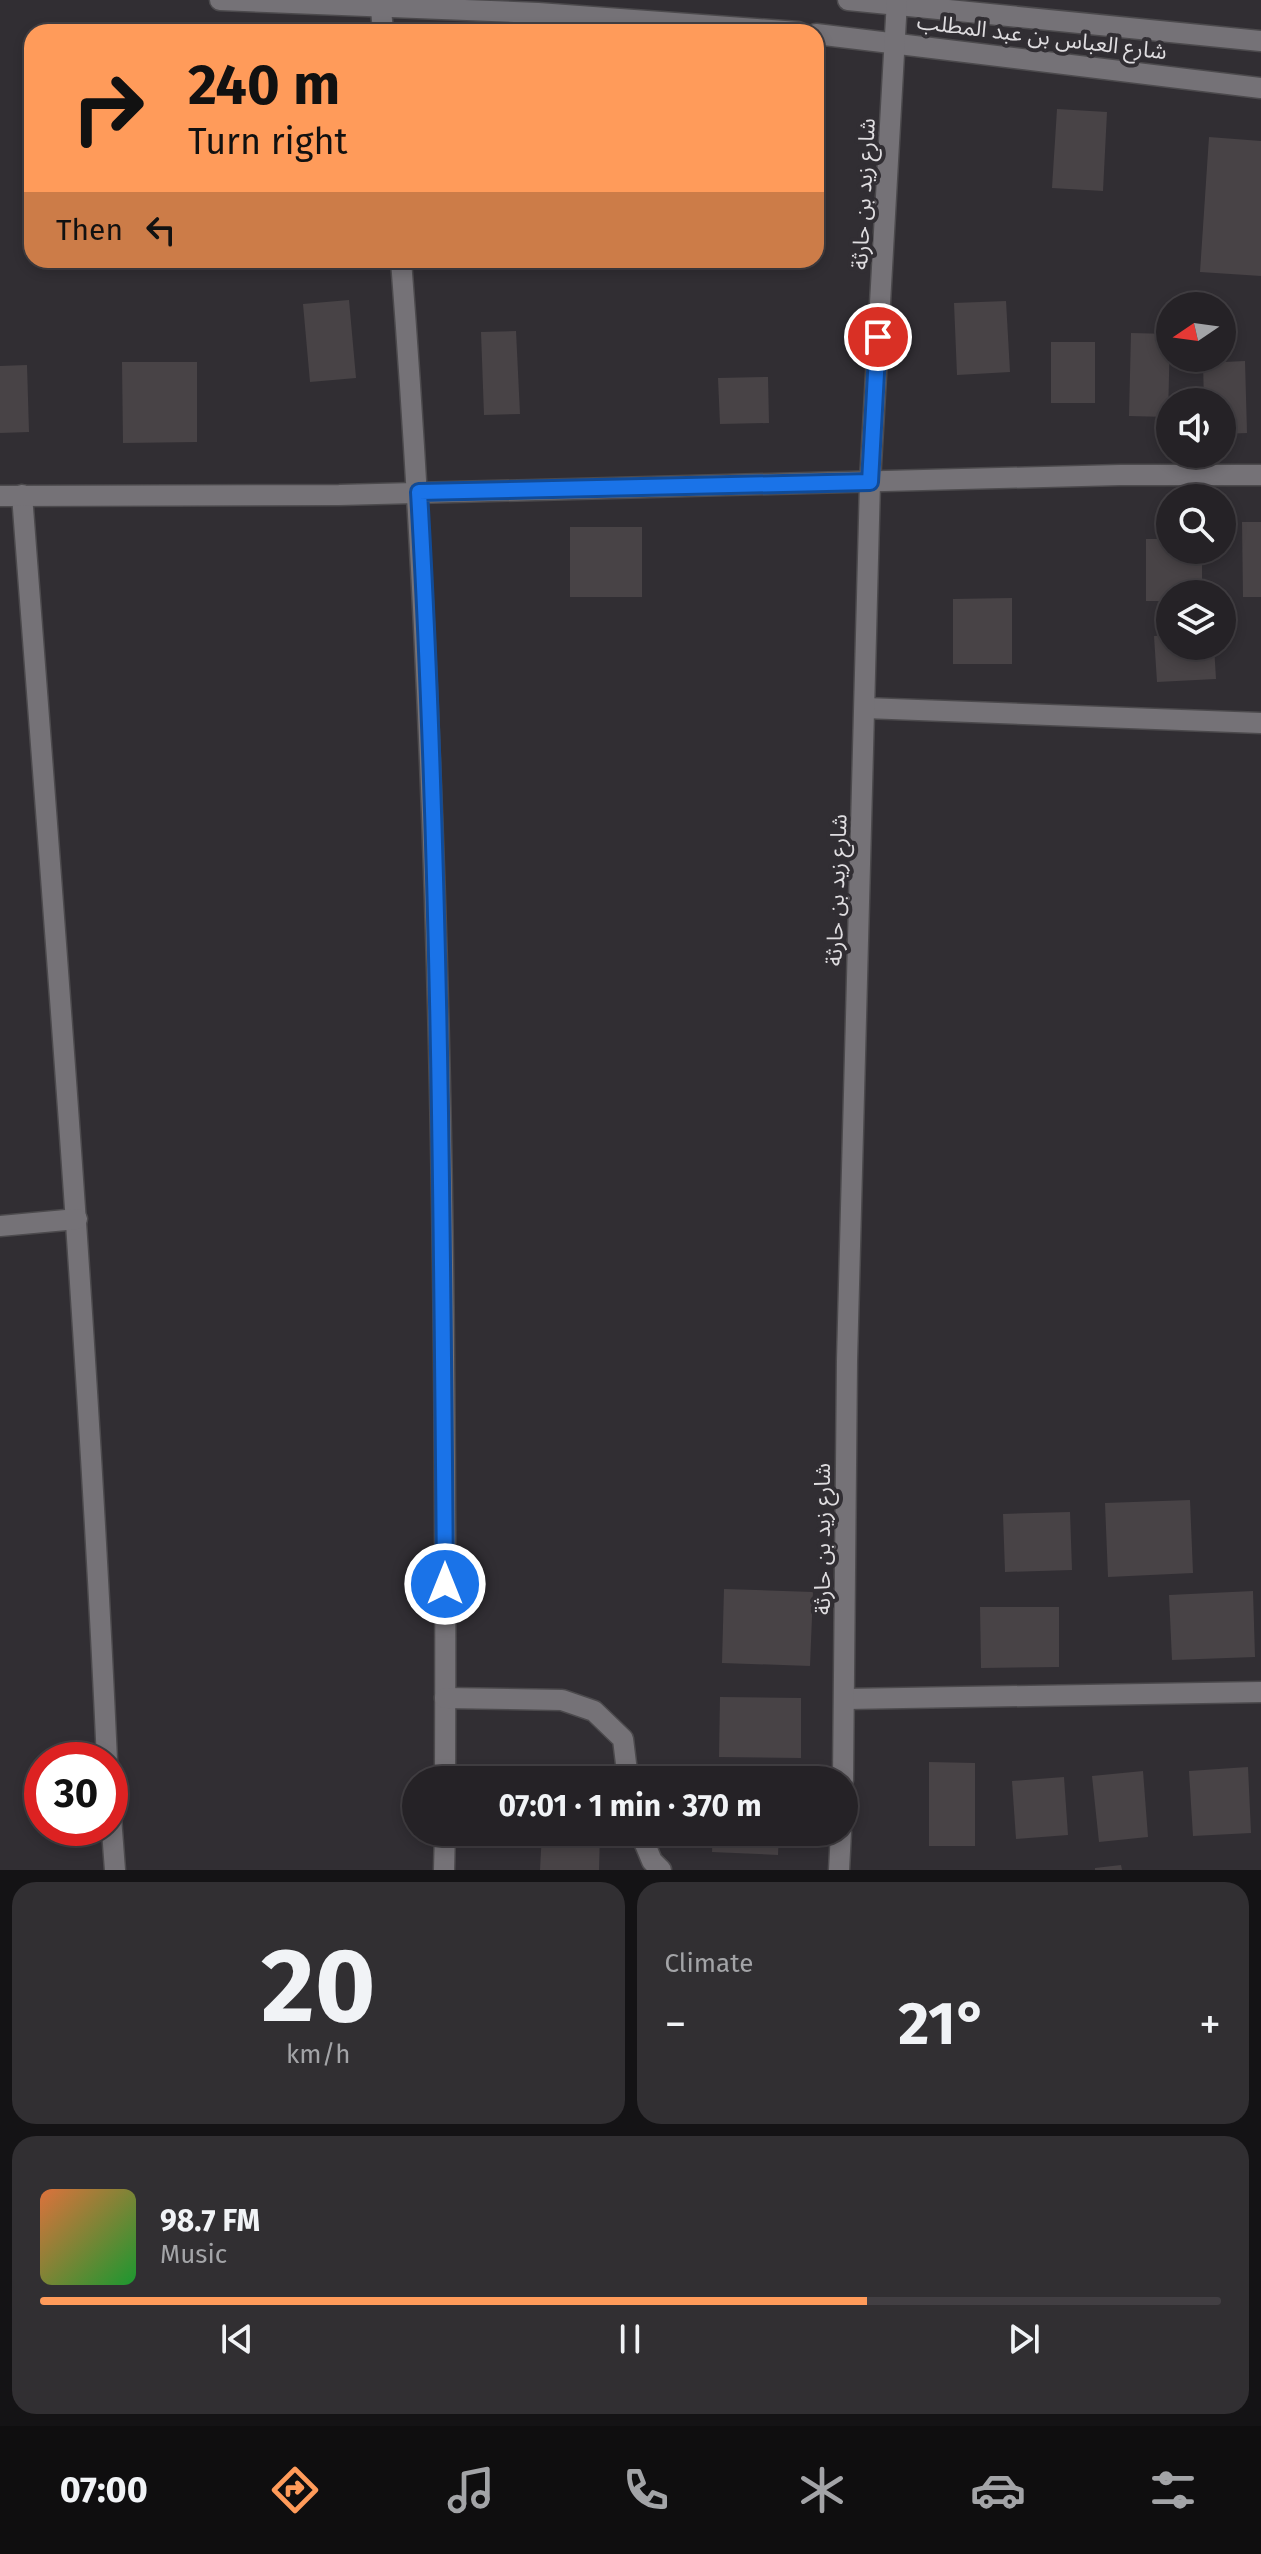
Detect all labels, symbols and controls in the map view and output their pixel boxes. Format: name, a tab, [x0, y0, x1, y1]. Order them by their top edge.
street label: شارع العباس بن عبد المطلب	[915, 8, 1168, 68]
text: 240 m	[188, 52, 340, 119]
icon: right	[56, 56, 160, 160]
street label: شارع زيد بن حارثة	[846, 117, 884, 271]
text: Turn right	[188, 120, 348, 164]
icon: left	[139, 208, 183, 252]
text: Then	[56, 212, 123, 248]
north arrow	[1156, 292, 1236, 372]
map controls	[1156, 292, 1236, 660]
pin	[844, 303, 912, 371]
icon: arrive	[856, 315, 900, 359]
button: sound	[1156, 388, 1236, 468]
button: search	[1156, 484, 1236, 564]
button: layers	[1156, 580, 1236, 660]
street label: شارع زيد بن حارثة	[820, 814, 856, 967]
street label: شارع زيد بن حارثة	[809, 1463, 839, 1615]
position arrow	[403, 1542, 487, 1626]
speed limit sign: 30	[24, 1742, 128, 1846]
text: 07:01 · 1 min · 370 m	[498, 1788, 762, 1824]
text: 20	[261, 1924, 376, 2049]
text: Climate	[665, 1948, 753, 1979]
text: 21°	[898, 1988, 987, 2060]
text: −	[665, 1998, 687, 2051]
text: +	[1199, 1998, 1221, 2051]
text: km/h	[286, 2039, 350, 2070]
text: 98.7 FM	[160, 2203, 260, 2239]
text: Music	[160, 2239, 227, 2270]
icon: previous	[215, 2317, 259, 2361]
icon: pause	[608, 2317, 652, 2361]
icon: next	[1002, 2317, 1046, 2361]
icon: directions	[267, 2462, 323, 2518]
icon: music	[443, 2462, 499, 2518]
icon: phone	[618, 2462, 674, 2518]
icon: climate	[794, 2462, 850, 2518]
icon: car	[970, 2462, 1026, 2518]
icon: filters	[1145, 2462, 1201, 2518]
text: 07:00	[60, 2468, 148, 2512]

